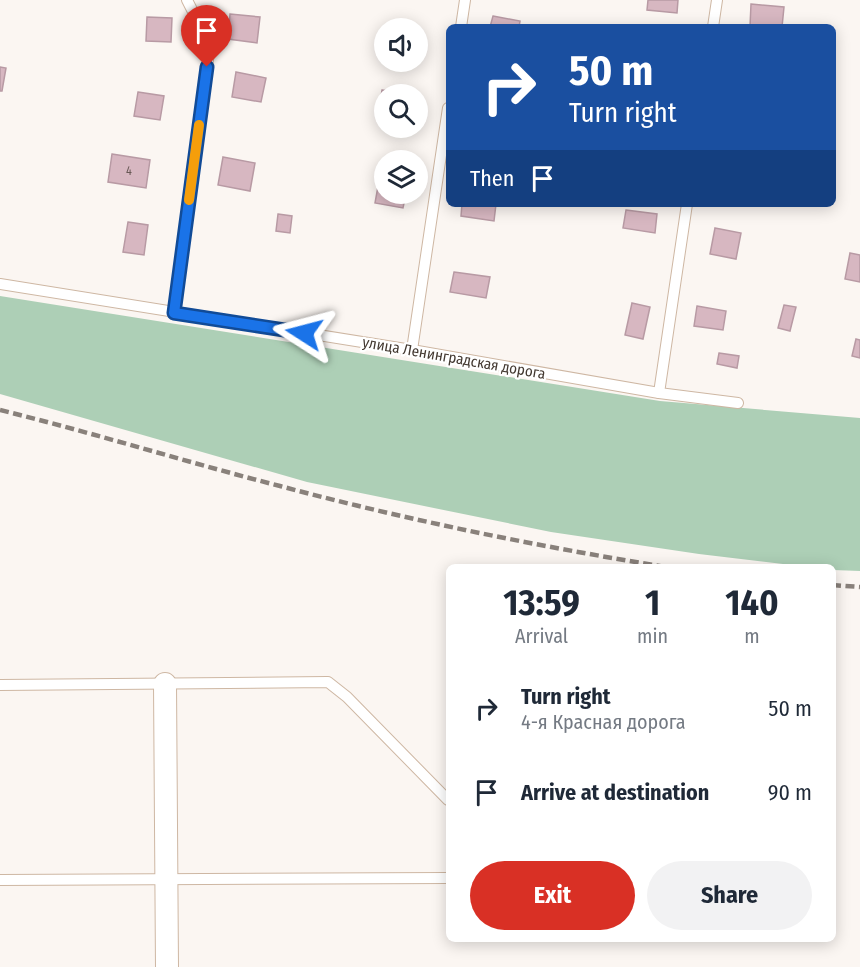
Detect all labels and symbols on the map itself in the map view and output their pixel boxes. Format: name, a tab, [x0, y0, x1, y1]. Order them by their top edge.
pin	[181, 5, 232, 67]
house number: 4	[126, 164, 132, 178]
position arrow	[272, 301, 336, 365]
street label: улица Ленинградская дорога	[361, 333, 547, 383]

